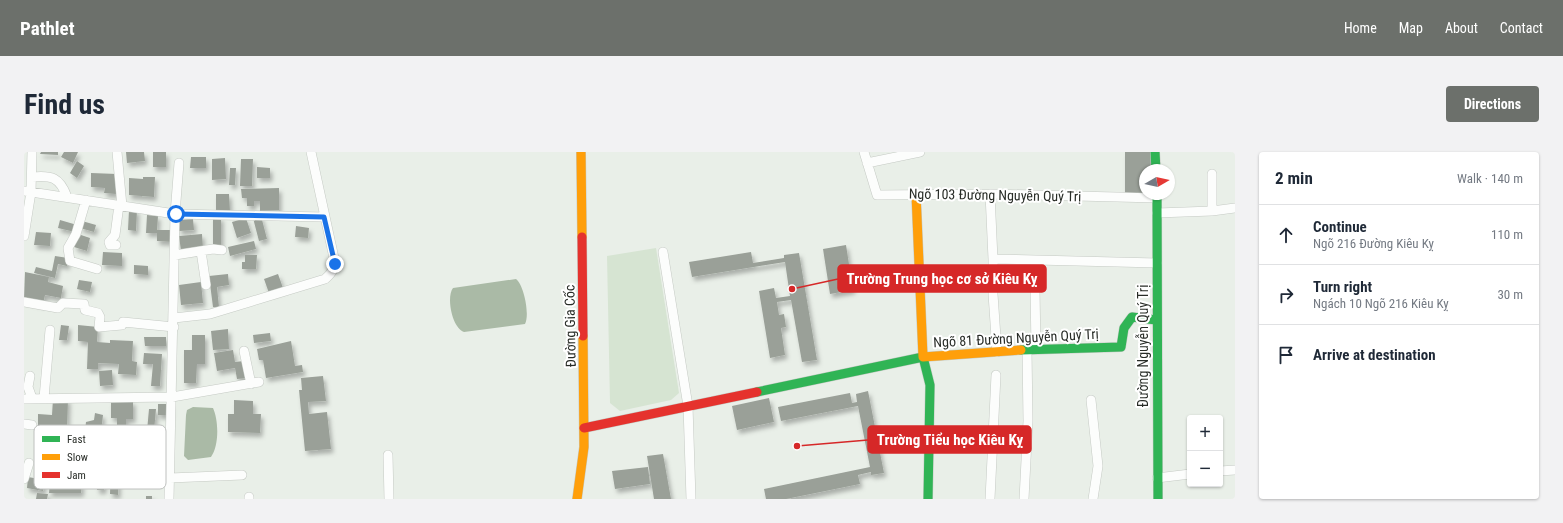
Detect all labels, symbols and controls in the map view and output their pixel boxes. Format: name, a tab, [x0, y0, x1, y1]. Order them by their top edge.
text: Pathlet	[20, 17, 75, 40]
text: Home	[1344, 20, 1377, 36]
text: Map	[1399, 20, 1423, 36]
text: About	[1445, 20, 1478, 36]
text: Contact	[1500, 20, 1543, 36]
button: Directions	[1446, 86, 1539, 122]
text: Find us	[24, 88, 105, 121]
north arrow	[1139, 164, 1175, 200]
text: 2 min	[1275, 168, 1313, 188]
text: Walk · 140 m	[1457, 171, 1523, 186]
street label: Ngõ 103 Đường Nguyễn Quý Trị	[909, 185, 1081, 205]
route start	[167, 205, 185, 223]
text: Continue	[1313, 218, 1367, 236]
icon: ahead	[1275, 224, 1297, 246]
text: 110 m	[1491, 227, 1523, 242]
text: Ngõ 216 Đường Kiêu Kỵ	[1313, 236, 1434, 251]
route end	[326, 255, 344, 273]
callout: Trường Trung học cơ sở Kiêu Kỵ	[838, 265, 1046, 292]
text: Trường Trung học cơ sở Kiêu Kỵ	[847, 270, 1038, 288]
text: Turn right	[1313, 278, 1372, 296]
icon: right	[1275, 284, 1297, 306]
street label: Đường Gia Cốc	[561, 285, 579, 367]
street label: Đường Nguyễn Quý Trị	[1135, 285, 1151, 407]
text: 30 m	[1497, 287, 1523, 302]
text: Ngách 10 Ngõ 216 Kiêu Kỵ	[1313, 296, 1449, 311]
street label: Ngõ 81 Đường Nguyễn Quý Trị	[933, 326, 1099, 350]
icon: arrive	[1275, 344, 1297, 366]
text: Arrive at destination	[1313, 346, 1436, 364]
map controls	[1187, 415, 1223, 487]
button: +	[1187, 415, 1223, 451]
legend	[34, 425, 166, 489]
callout: Trường Tiểu học Kiêu Kỵ	[868, 426, 1031, 453]
text: Trường Tiểu học Kiêu Kỵ	[877, 431, 1023, 449]
text: Fast	[67, 433, 86, 446]
text: Slow	[67, 451, 88, 464]
button: −	[1187, 451, 1223, 487]
text: Jam	[67, 469, 86, 482]

